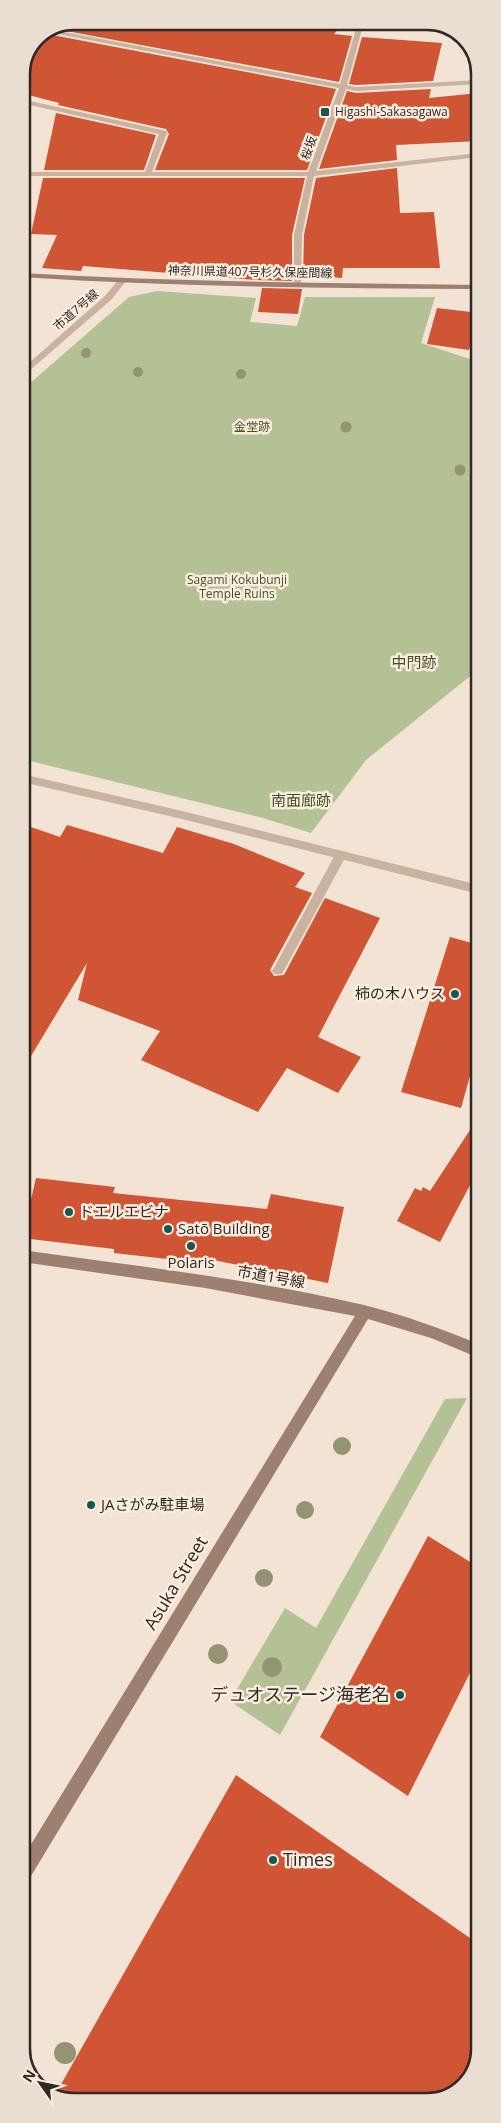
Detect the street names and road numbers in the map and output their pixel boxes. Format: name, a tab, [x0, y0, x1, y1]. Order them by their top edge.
street label: 桜坂	[296, 134, 321, 162]
street label: 神奈川県道407号杉久保座間線	[168, 262, 332, 281]
street label: 市道7号線	[49, 285, 102, 334]
street label: 市道1号線	[236, 1260, 307, 1292]
street label: Asuka Street	[138, 1531, 213, 1634]

